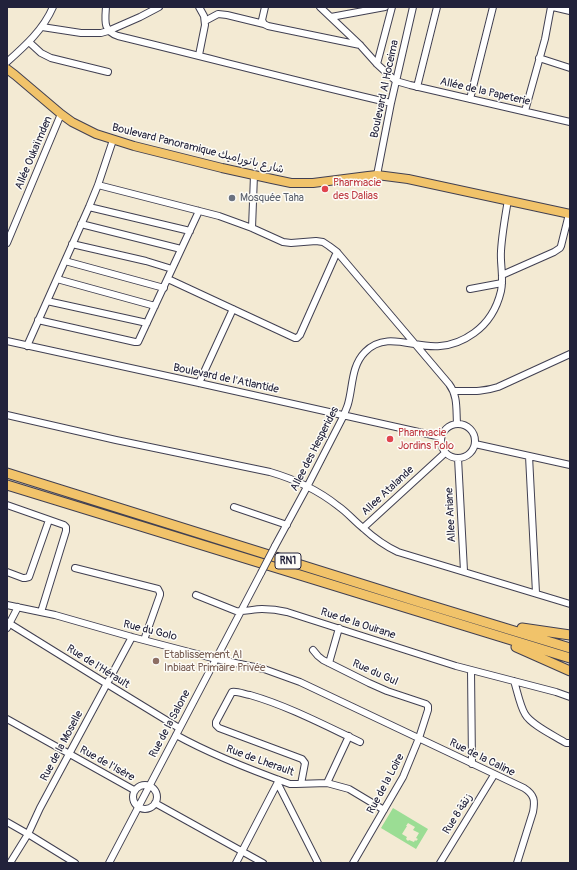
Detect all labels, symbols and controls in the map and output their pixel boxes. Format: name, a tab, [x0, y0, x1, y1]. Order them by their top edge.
street label: Boulevard Al Hoceima	[368, 39, 402, 139]
street label: Allée de la Papeterie	[439, 75, 531, 109]
street label: Allée Oukaïmden	[13, 114, 55, 192]
street label: Boulevard Panoramique شارع بانوراميك	[111, 121, 285, 177]
place label: Pharmacie des Dalias	[333, 176, 381, 202]
marker: Pharmacie des Dalias	[320, 184, 330, 194]
place label: Mosquée Taha	[240, 191, 304, 205]
marker: Mosquée Taha	[227, 193, 237, 203]
street label: Boulevard de l'Atlantide	[172, 361, 280, 397]
street label: Allee des Hesperides	[288, 405, 342, 493]
place label: Pharmacie Jordins Polo	[398, 426, 454, 452]
marker: Pharmacie Jordins Polo	[385, 434, 395, 444]
street label: Allee Atalande	[359, 463, 417, 519]
street label: Allee Ariane	[443, 487, 459, 543]
road number: RN1	[275, 553, 301, 569]
street label: Rue de la Ouirane	[319, 606, 397, 642]
street label: Rue du Golo	[122, 618, 178, 644]
street label: Rue de l'Hérault	[64, 642, 132, 692]
place label: Etablissement Al Inbiaat Primaire Privée	[164, 648, 266, 674]
marker: Etablissement Al Inbiaat Primaire Privée	[151, 656, 161, 666]
street label: Rue du Gul	[350, 657, 400, 689]
street label: Rue de la Salone	[147, 688, 193, 760]
street label: Rue de la Moselle	[38, 708, 86, 784]
street label: Rue de la Caline	[447, 736, 517, 780]
street label: Rue de l'Isère	[77, 743, 137, 785]
street label: Rue de Lherault	[224, 743, 296, 779]
street label: Rue de la Loire	[365, 752, 407, 816]
street label: Rue 8 زنقة	[440, 791, 476, 837]

